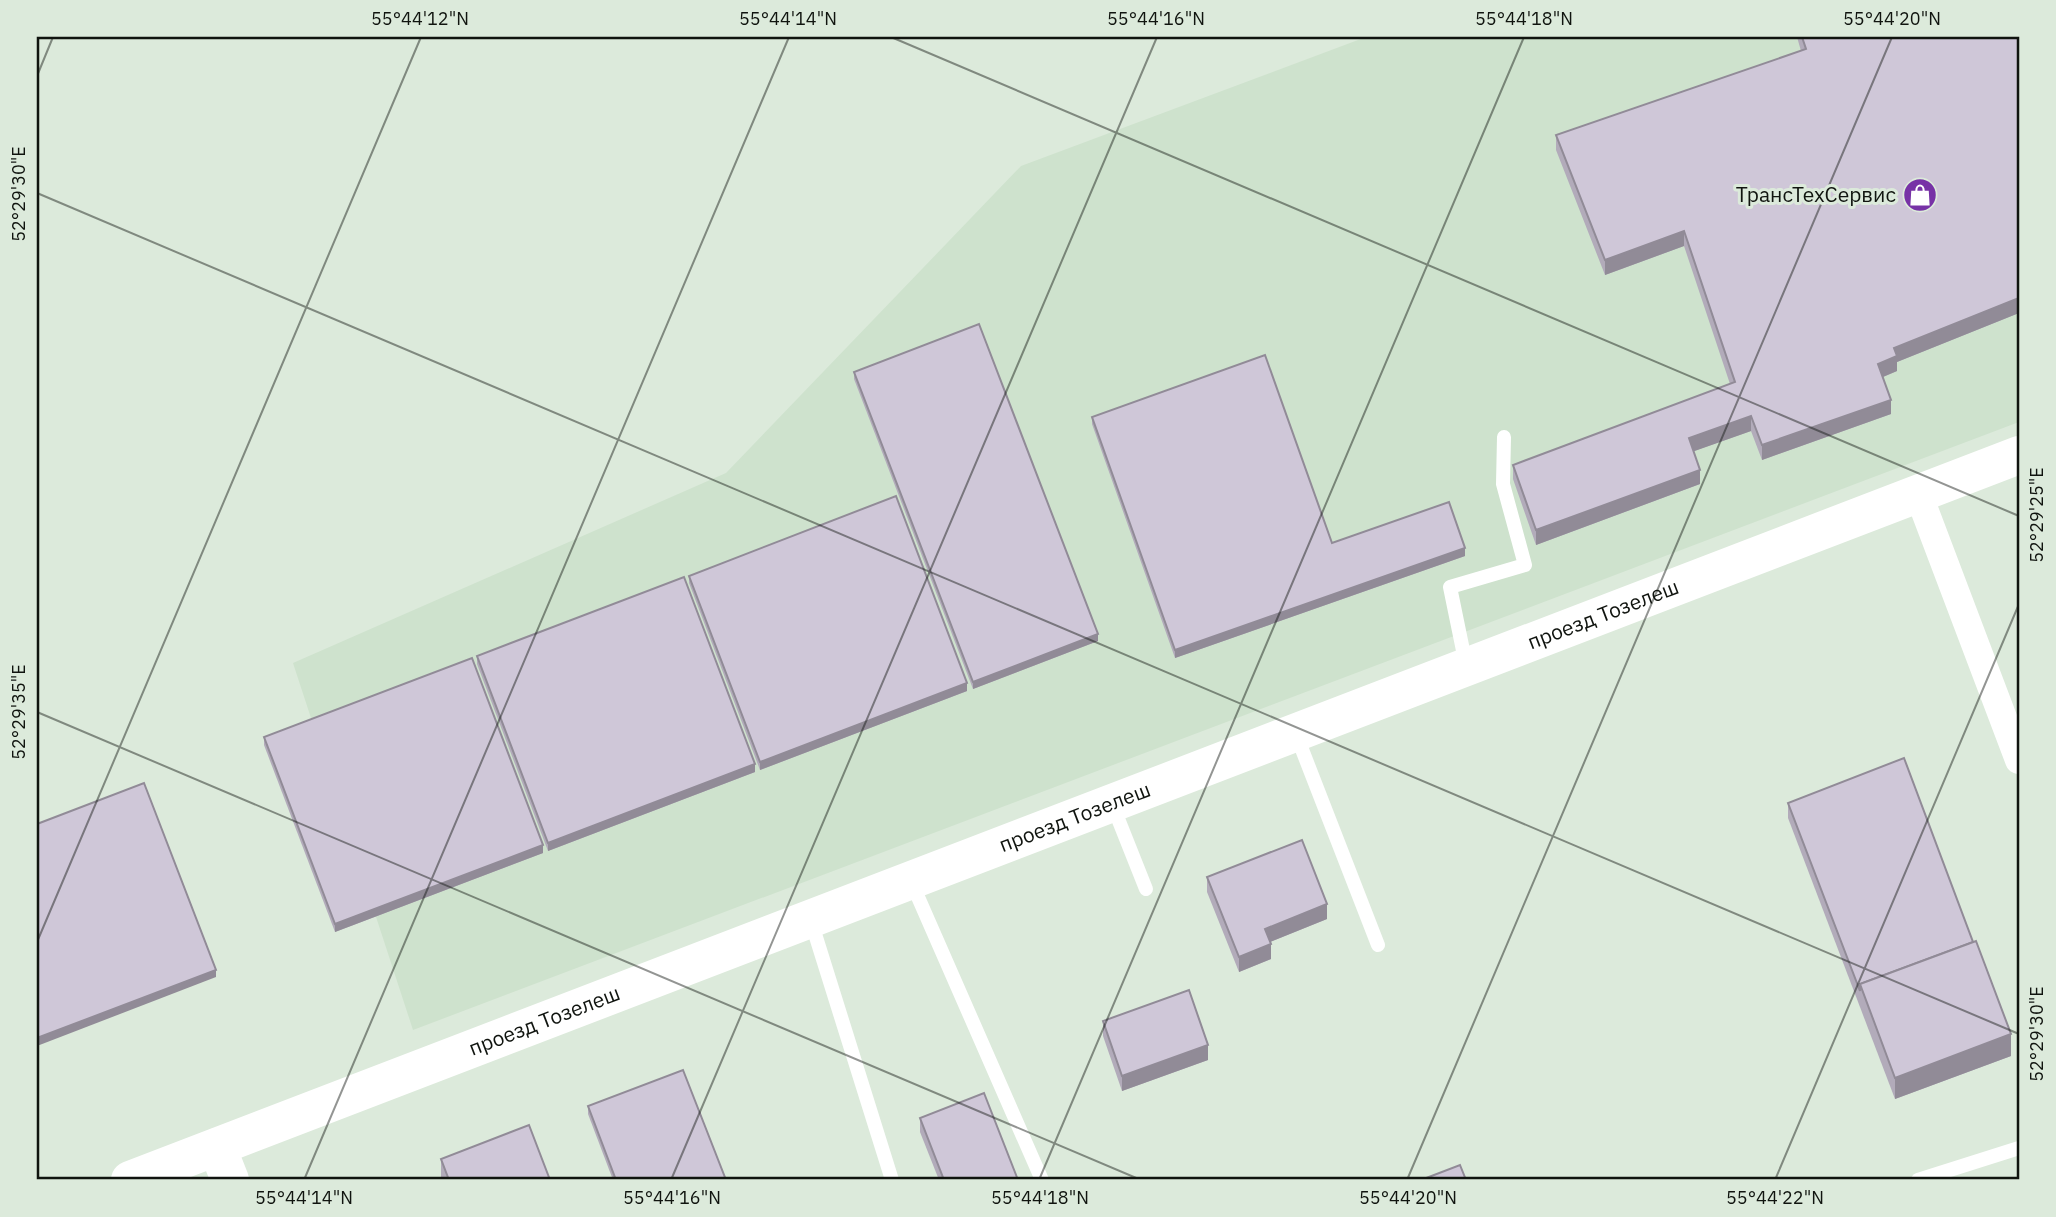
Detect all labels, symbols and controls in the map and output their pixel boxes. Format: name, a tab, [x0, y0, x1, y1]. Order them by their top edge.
text: 55°44'12"N	[371, 7, 469, 30]
text: 55°44'14"N	[739, 7, 837, 30]
text: 55°44'16"N	[1107, 7, 1205, 30]
text: 55°44'18"N	[1475, 7, 1573, 30]
text: 55°44'20"N	[1843, 7, 1941, 30]
text: 52°29'30"E	[7, 146, 30, 242]
shop icon: ТрансТехСервис	[1901, 176, 1939, 214]
place label: ТрансТехСервис	[1736, 180, 1896, 208]
text: 52°29'25"E	[2025, 467, 2048, 563]
street label: проезд Тозелеш	[1523, 572, 1683, 655]
text: 52°29'35"E	[7, 664, 30, 760]
street label: проезд Тозелеш	[995, 775, 1154, 858]
street label: проезд Тозелеш	[464, 978, 624, 1062]
text: 52°29'30"E	[2025, 986, 2048, 1082]
text: 55°44'14"N	[255, 1186, 353, 1209]
text: 55°44'16"N	[623, 1186, 721, 1209]
text: 55°44'18"N	[991, 1186, 1089, 1209]
text: 55°44'20"N	[1359, 1186, 1457, 1209]
text: 55°44'22"N	[1726, 1186, 1824, 1209]

